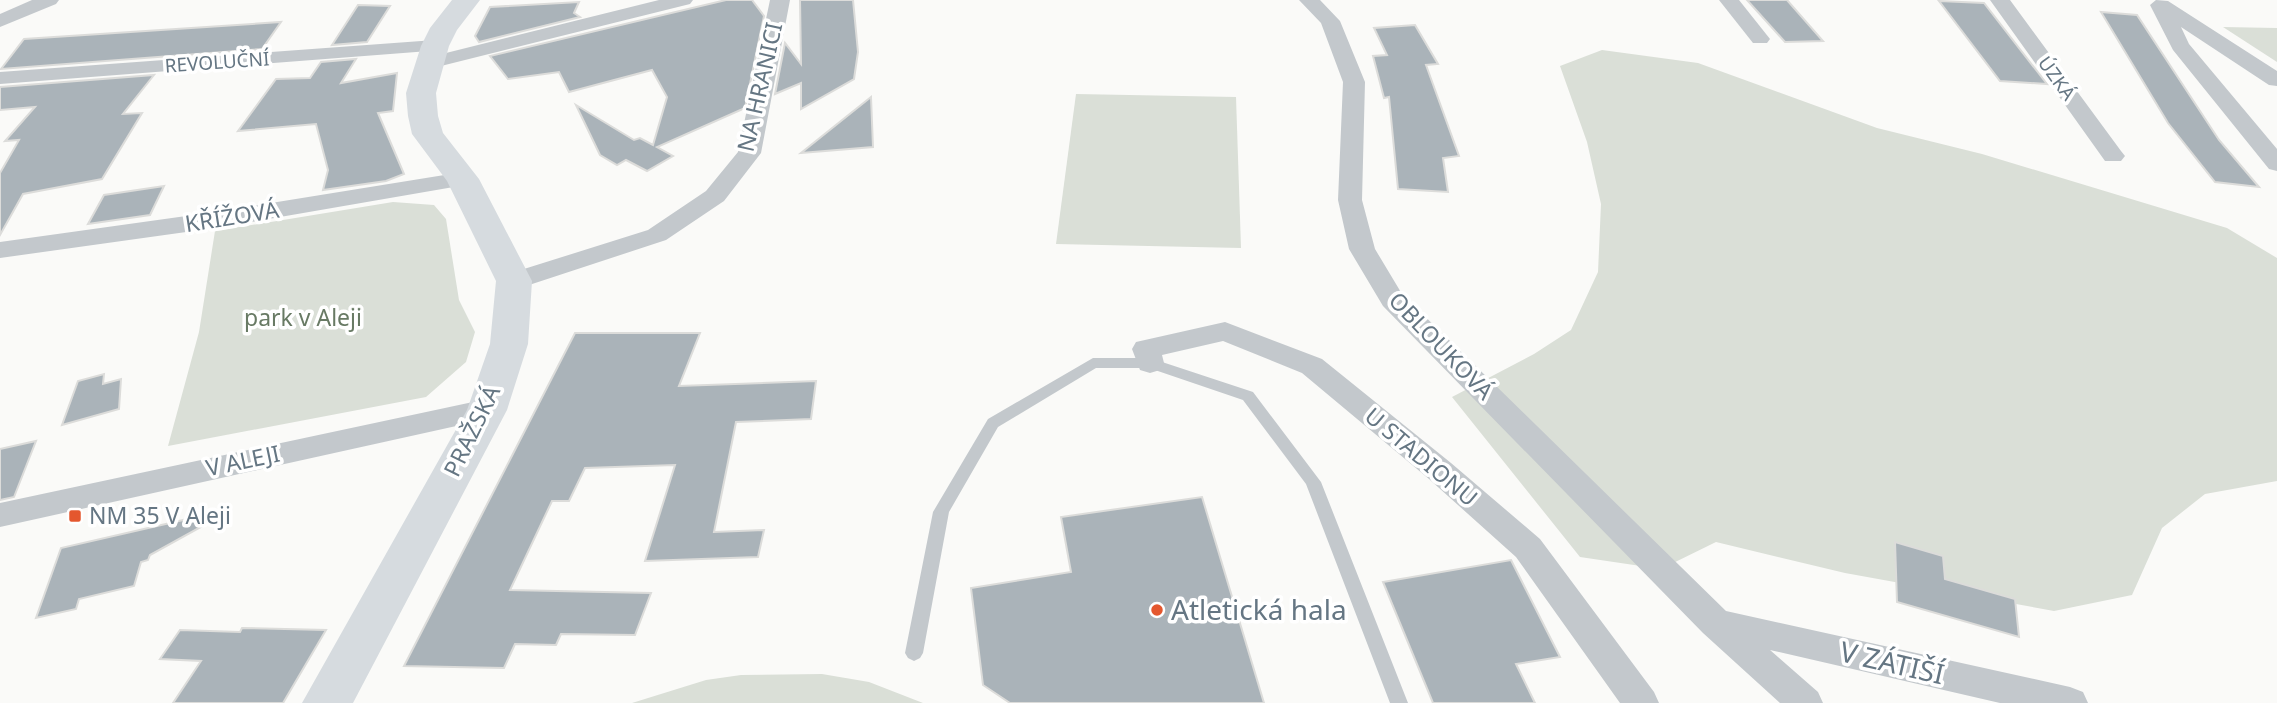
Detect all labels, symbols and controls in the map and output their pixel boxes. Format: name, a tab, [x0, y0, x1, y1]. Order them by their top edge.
street label: NA HRANICI	[729, 19, 789, 155]
street label: REVOLUČNÍ	[164, 45, 271, 79]
street label: ÚZKÁ	[2032, 51, 2082, 106]
street label: KŘÍŽOVÁ	[183, 193, 281, 239]
street label: OBLOUKOVÁ	[1382, 284, 1501, 406]
park label: park v Aleji	[244, 301, 362, 333]
street label: PRAŽSKÁ	[435, 379, 507, 481]
street label: U STADIONU	[1358, 400, 1485, 513]
street label: V ALEJI	[203, 437, 283, 483]
place label: NM 35 V Aleji	[89, 499, 231, 531]
marker: NM 35 V Aleji	[67, 508, 83, 524]
place label: Atletická hala	[1171, 590, 1347, 628]
marker: Atletická hala	[1149, 602, 1165, 618]
street label: V ZÁTIŠÍ	[1836, 632, 1948, 692]

